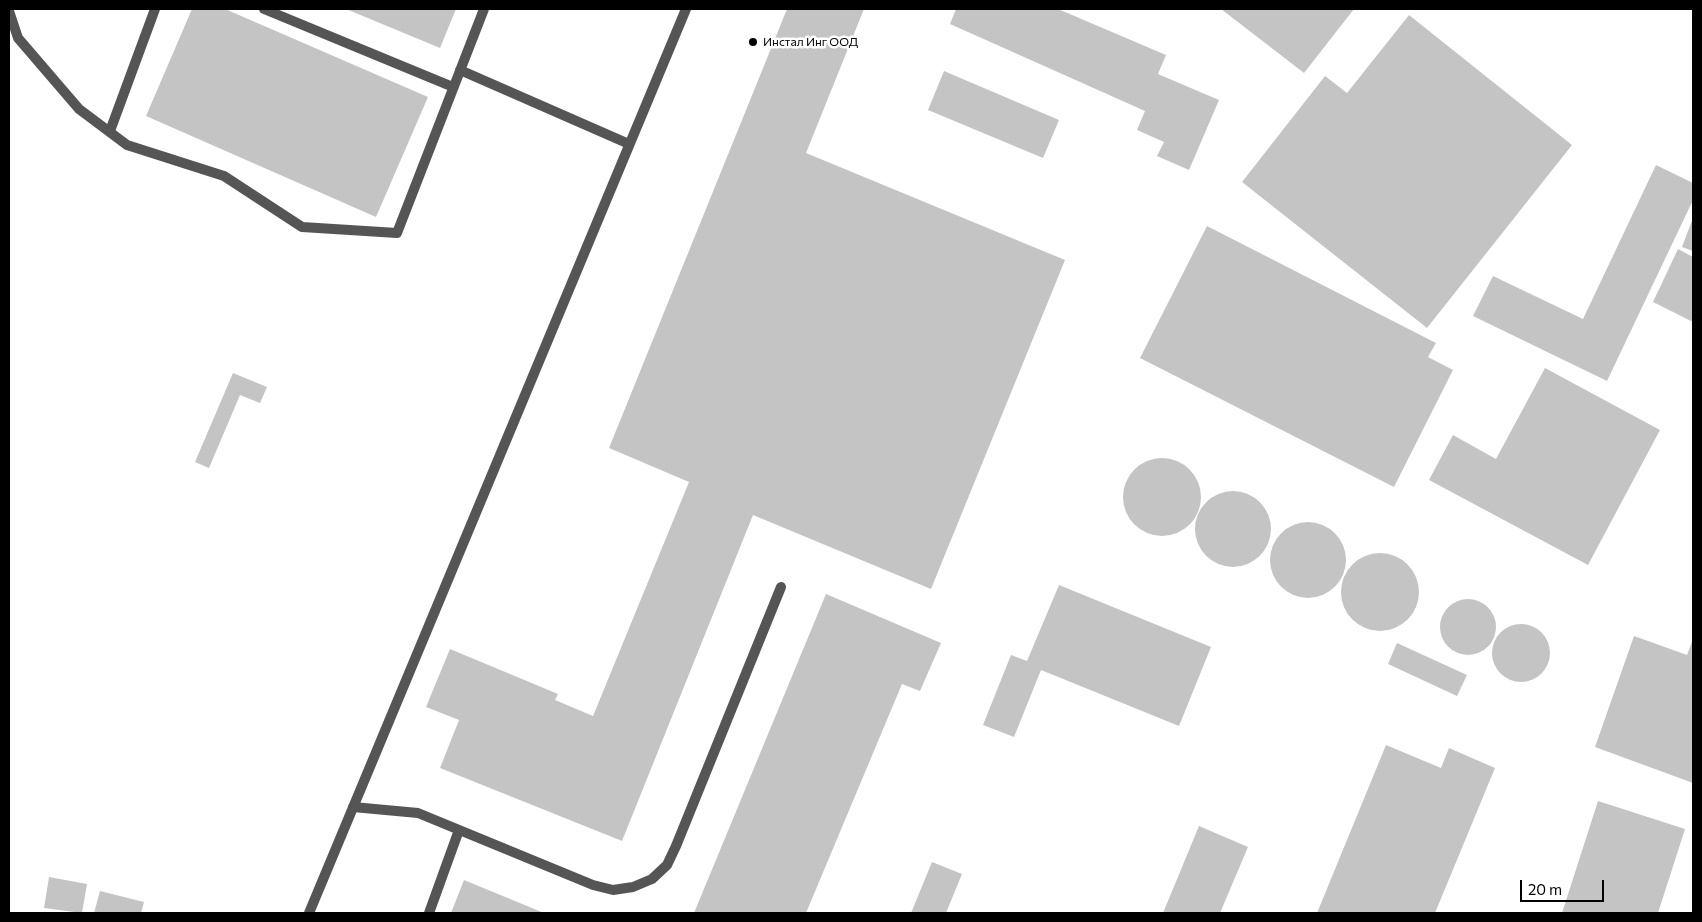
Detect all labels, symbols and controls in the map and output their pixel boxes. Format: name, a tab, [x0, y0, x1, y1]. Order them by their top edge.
place label: Инстал Инг ООД	[763, 35, 858, 49]
marker: Инстал Инг ООД	[747, 36, 759, 48]
scale bar	[1522, 870, 1606, 902]
text: 20 m	[1528, 880, 1562, 898]

